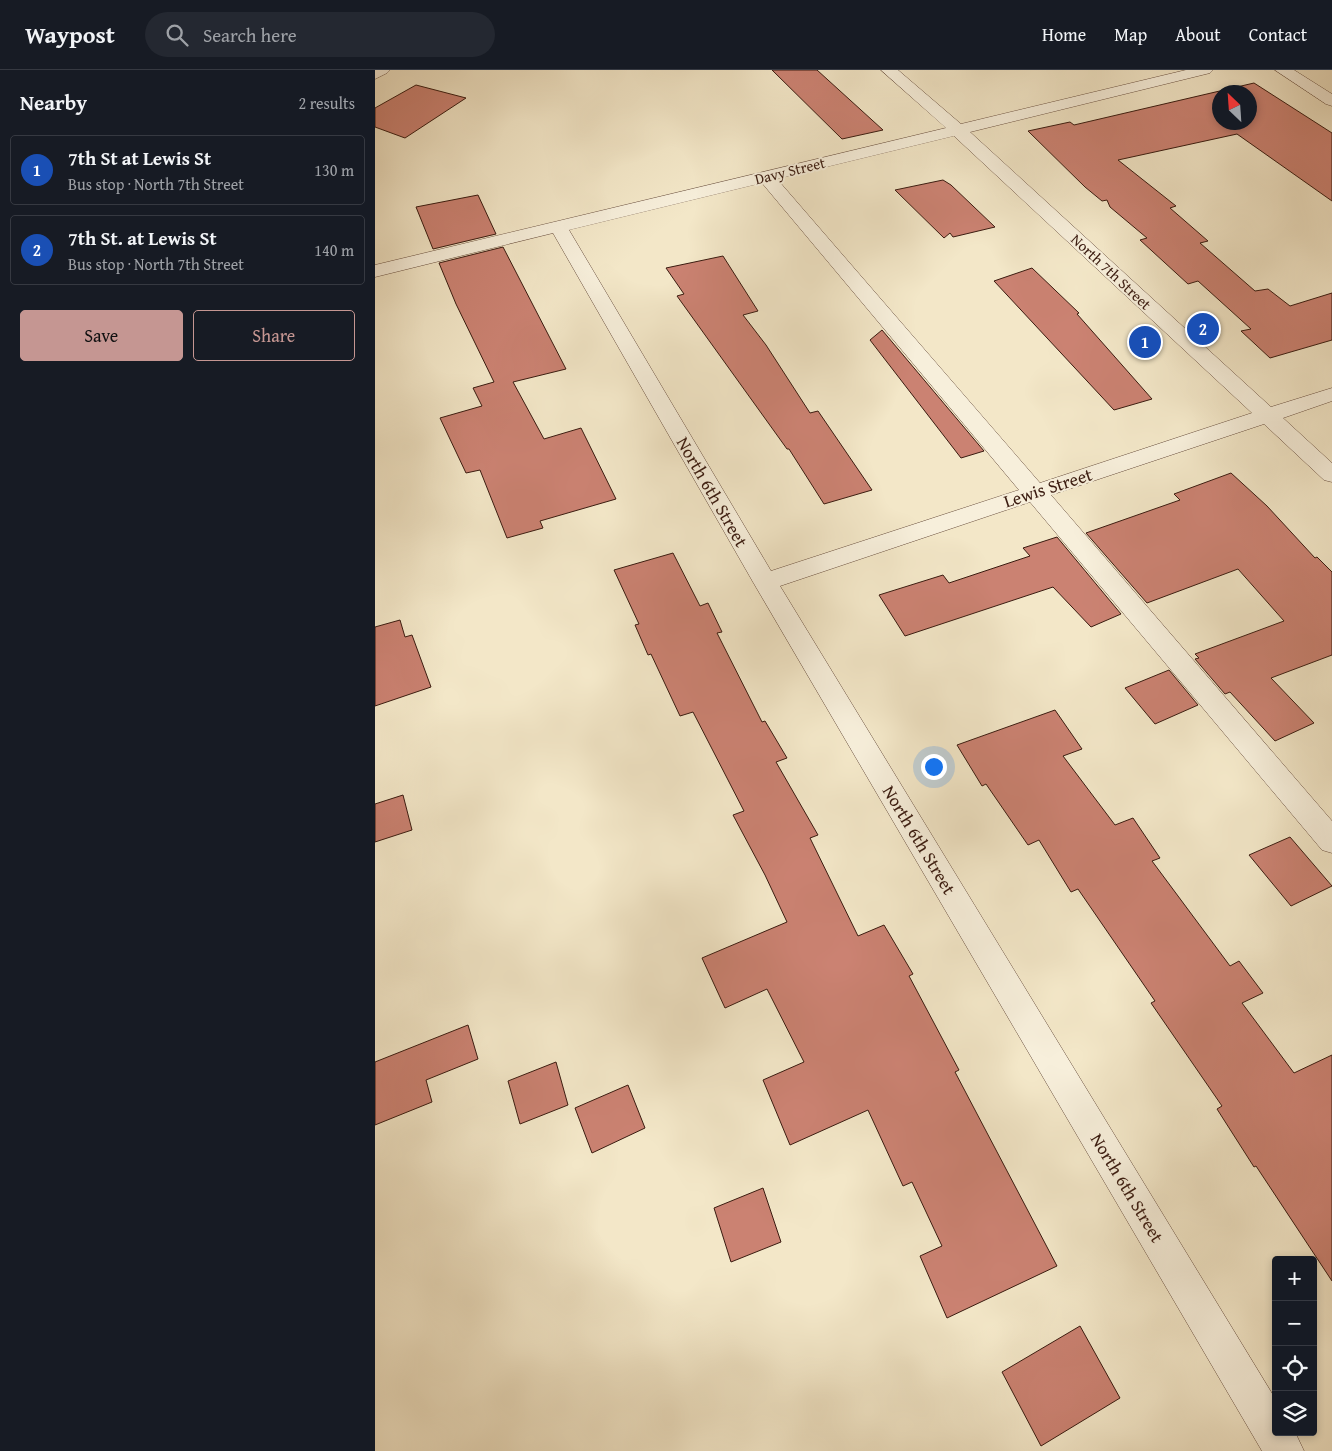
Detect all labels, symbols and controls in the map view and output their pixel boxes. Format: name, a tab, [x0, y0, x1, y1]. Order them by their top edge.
search box	[145, 12, 495, 57]
text: Waypost	[25, 17, 115, 52]
icon: search	[163, 21, 191, 49]
text: Search here	[203, 21, 297, 49]
text: Home	[1042, 21, 1086, 48]
text: Map	[1114, 21, 1147, 48]
text: About	[1175, 21, 1221, 48]
text: Contact	[1249, 21, 1307, 48]
north arrow	[1212, 85, 1257, 130]
text: Nearby	[20, 87, 87, 118]
text: 2 results	[298, 91, 355, 115]
text: 7th St at Lewis St	[68, 144, 211, 172]
street label: Davy Street	[752, 151, 828, 189]
text: 1	[33, 158, 41, 182]
text: 130 m	[314, 158, 354, 182]
text: Bus stop · North 7th Street	[68, 172, 244, 196]
text: 7th St. at Lewis St	[68, 224, 217, 252]
street label: North 7th Street	[1067, 229, 1157, 315]
text: 2	[33, 238, 41, 262]
text: 140 m	[314, 238, 354, 262]
text: Bus stop · North 7th Street	[68, 252, 244, 276]
button: Save	[20, 310, 183, 361]
button: Share	[193, 310, 355, 361]
pin: 2	[1187, 310, 1219, 348]
pin: 1	[1129, 323, 1161, 361]
street label: North 6th Street	[670, 432, 755, 552]
street label: Lewis Street	[1000, 460, 1096, 515]
your location	[921, 754, 947, 780]
street label: North 6th Street	[876, 780, 963, 900]
street label: North 6th Street	[1084, 1128, 1171, 1248]
map controls	[1272, 1256, 1317, 1436]
button: +	[1272, 1256, 1317, 1301]
button: −	[1272, 1301, 1317, 1346]
button: locate	[1272, 1346, 1317, 1391]
button: layers	[1272, 1391, 1317, 1436]

